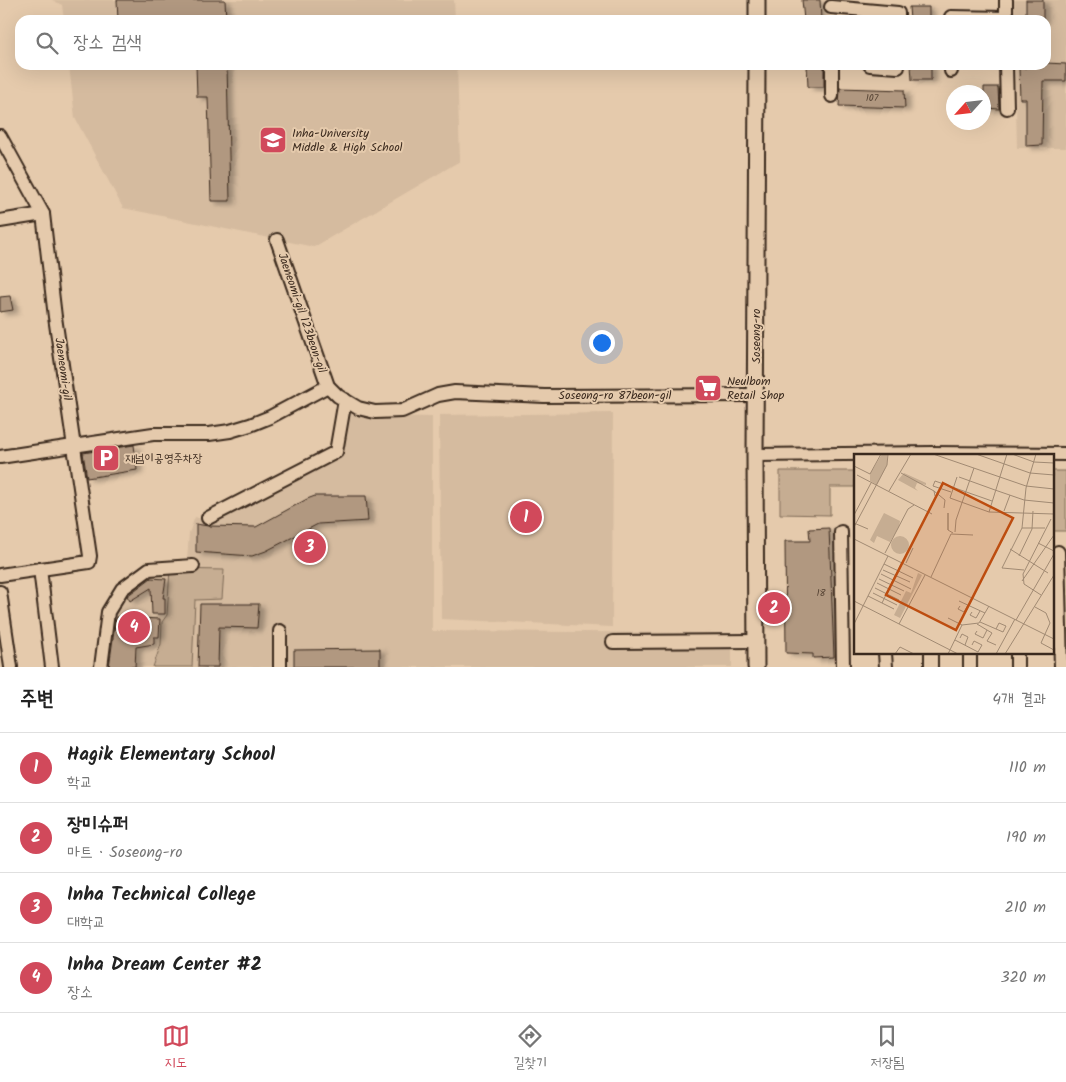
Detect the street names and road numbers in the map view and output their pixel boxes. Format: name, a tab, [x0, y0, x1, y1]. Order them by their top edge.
street label: Jaeneomi-gil 123beon-gil	[272, 250, 332, 376]
street label: Soseong-ro	[747, 309, 766, 363]
street label: Jaeneomi-gil	[49, 336, 77, 402]
street label: Soseong-ro 87beon-gil	[559, 386, 671, 405]

